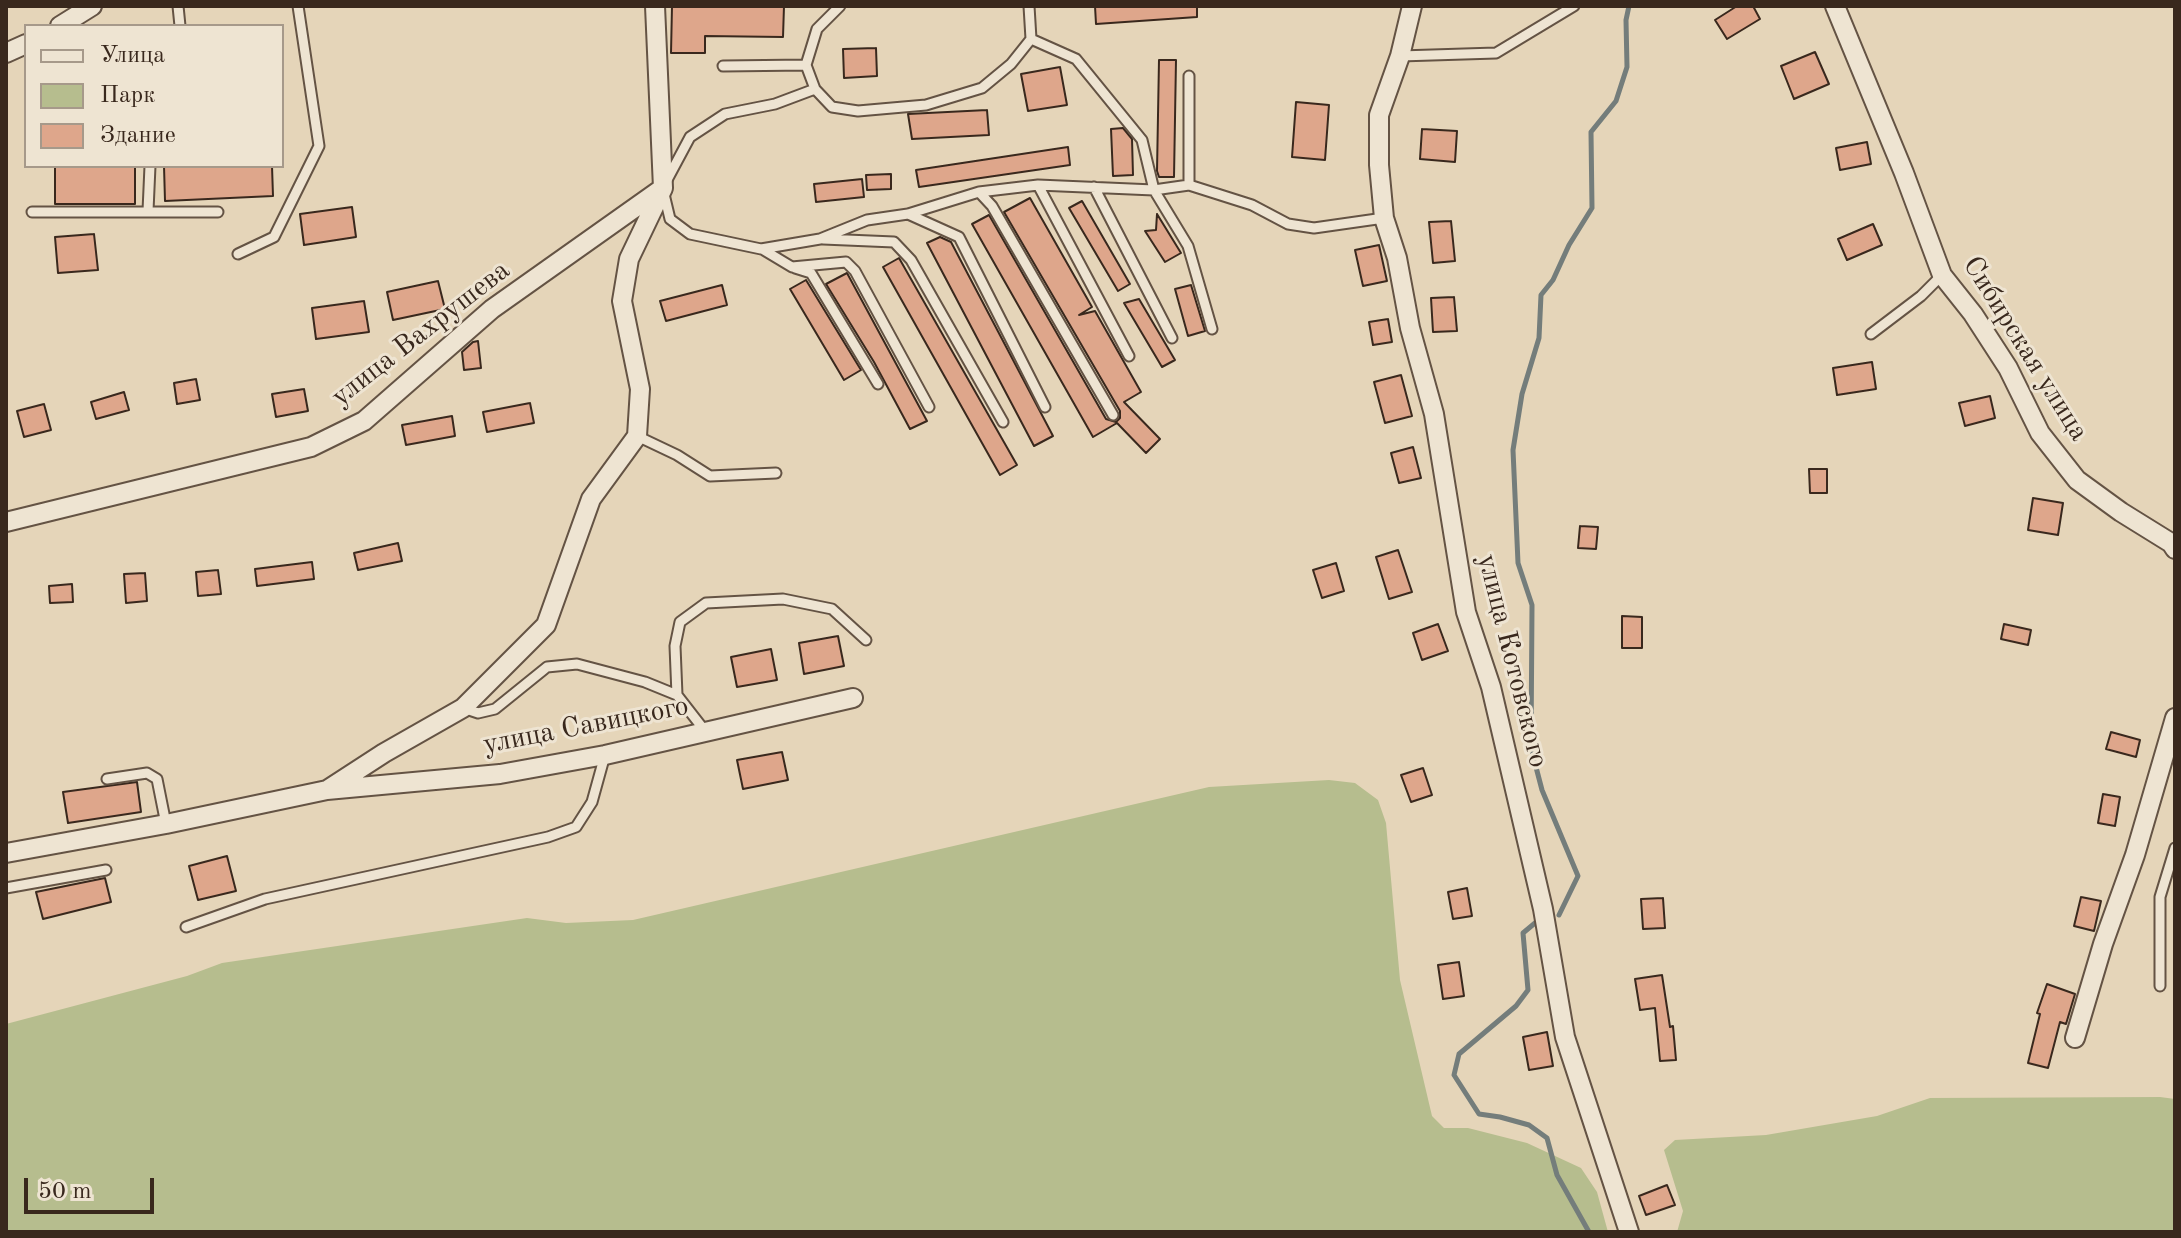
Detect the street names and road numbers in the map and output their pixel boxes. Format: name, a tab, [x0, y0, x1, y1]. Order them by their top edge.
street label: Сибирская улица	[1955, 250, 2095, 448]
street label: улица Вахрушева	[325, 254, 517, 414]
street label: улица Котовского	[1469, 551, 1555, 771]
street label: улица Савицкого	[480, 690, 692, 762]

